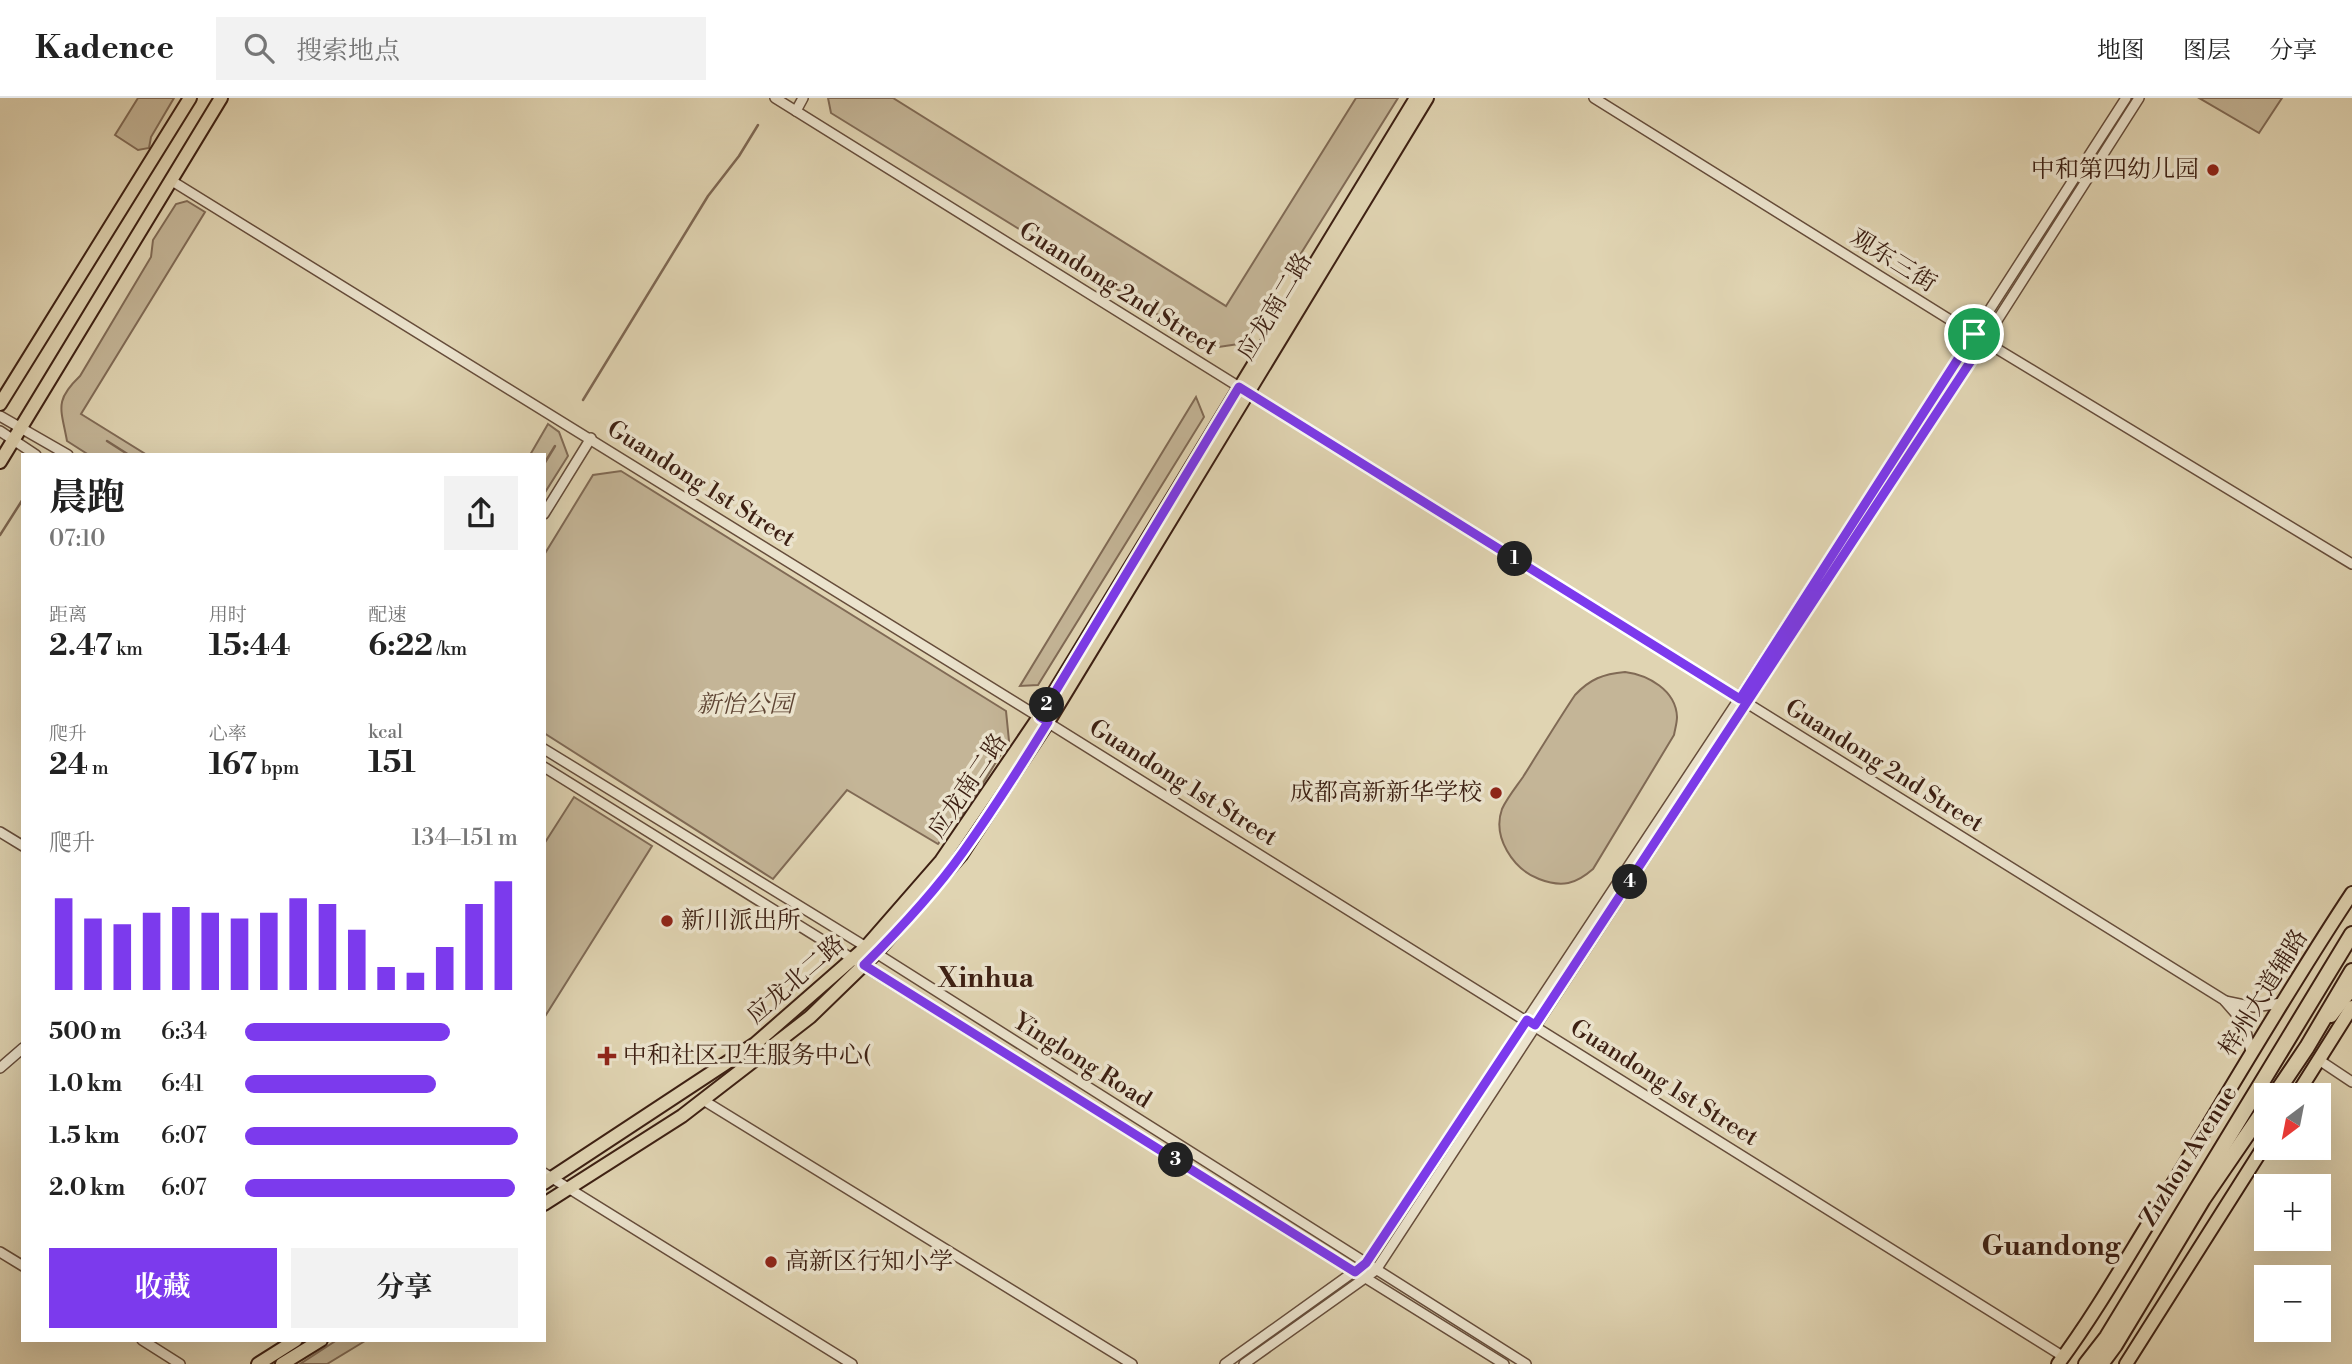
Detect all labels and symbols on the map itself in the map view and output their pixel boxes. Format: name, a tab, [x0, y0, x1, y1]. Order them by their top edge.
place label: 中和第四幼儿园	[2031, 155, 2199, 185]
marker: 中和第四幼儿园	[2205, 162, 2221, 178]
street label: Guandong 2nd Street	[1013, 216, 1223, 362]
street label: 观东三街	[1844, 223, 1942, 299]
street label: 应龙南二路	[1231, 248, 1319, 366]
pin	[1944, 304, 2004, 364]
street label: Guandong 1st Street	[601, 414, 801, 554]
pin: 1	[1498, 542, 1532, 576]
pin: 2	[1030, 688, 1064, 722]
park label: 新怡公园	[697, 690, 797, 720]
street label: Guandong 2nd Street	[1779, 693, 1989, 839]
street label: Guandong 1st Street	[1083, 713, 1283, 853]
street label: 应龙南二路	[922, 728, 1014, 844]
place label: 成都高新新华学校	[1290, 778, 1482, 808]
marker: 成都高新新华学校	[1488, 785, 1504, 801]
pin: 4	[1612, 864, 1648, 900]
place label: 新川派出所	[681, 906, 801, 936]
marker: 新川派出所	[659, 913, 675, 929]
street label: 梓州大道辅路	[2213, 924, 2315, 1062]
street label: 应龙北二路	[741, 929, 851, 1031]
district label: Xinhua	[937, 961, 1035, 996]
street label: Yinglong Road	[1006, 1006, 1157, 1116]
street label: Guandong 1st Street	[1564, 1013, 1764, 1153]
place label: 中和社区卫生服务中心(	[623, 1041, 871, 1071]
marker: 中和社区卫生服务中心(	[597, 1046, 617, 1066]
street label: Zizhou Avenue	[2134, 1080, 2244, 1232]
north arrow	[2254, 1083, 2331, 1160]
pin: 3	[1158, 1142, 1194, 1178]
district label: Guandong	[1982, 1229, 2122, 1264]
place label: 高新区行知小学	[785, 1247, 953, 1277]
marker: 高新区行知小学	[763, 1254, 779, 1270]

